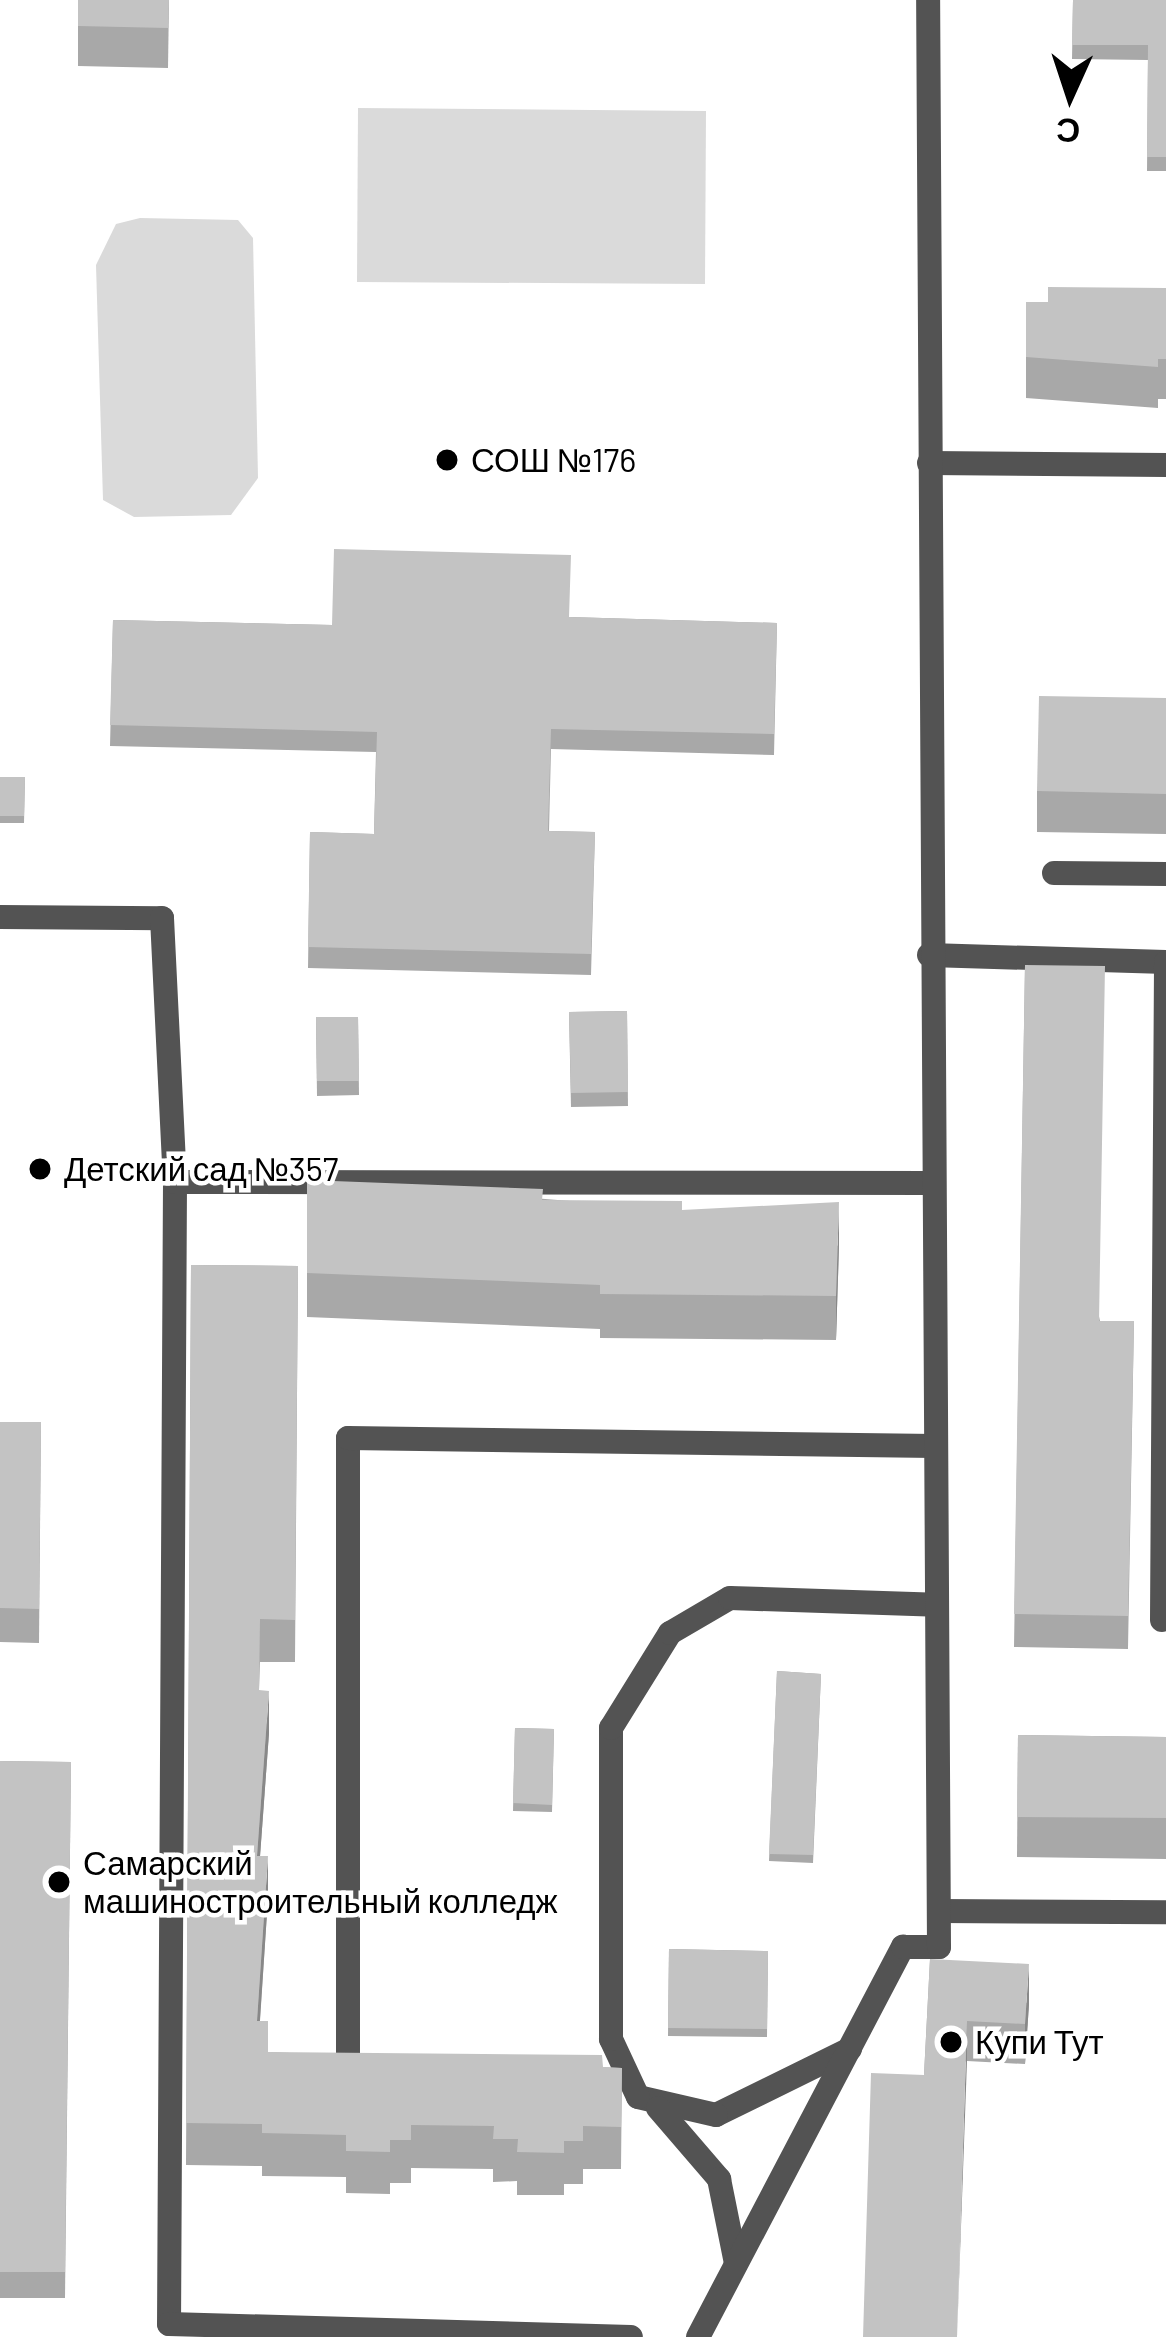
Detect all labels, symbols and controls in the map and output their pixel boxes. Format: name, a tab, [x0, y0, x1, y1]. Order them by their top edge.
north arrow	[1010, 36, 1130, 156]
text: С	[1055, 111, 1081, 153]
place label: СОШ №176	[471, 440, 636, 480]
marker: СОШ №176	[434, 447, 460, 473]
place label: Детский сад №357	[64, 1149, 338, 1189]
marker: Детский сад №357	[27, 1156, 53, 1182]
place label: Самарский машиностроительный колледж	[83, 1843, 558, 1921]
marker: Самарский машиностроительный колледж	[46, 1869, 72, 1895]
place label: Купи Тут	[975, 2022, 1104, 2062]
marker: Купи Тут	[938, 2029, 964, 2055]

